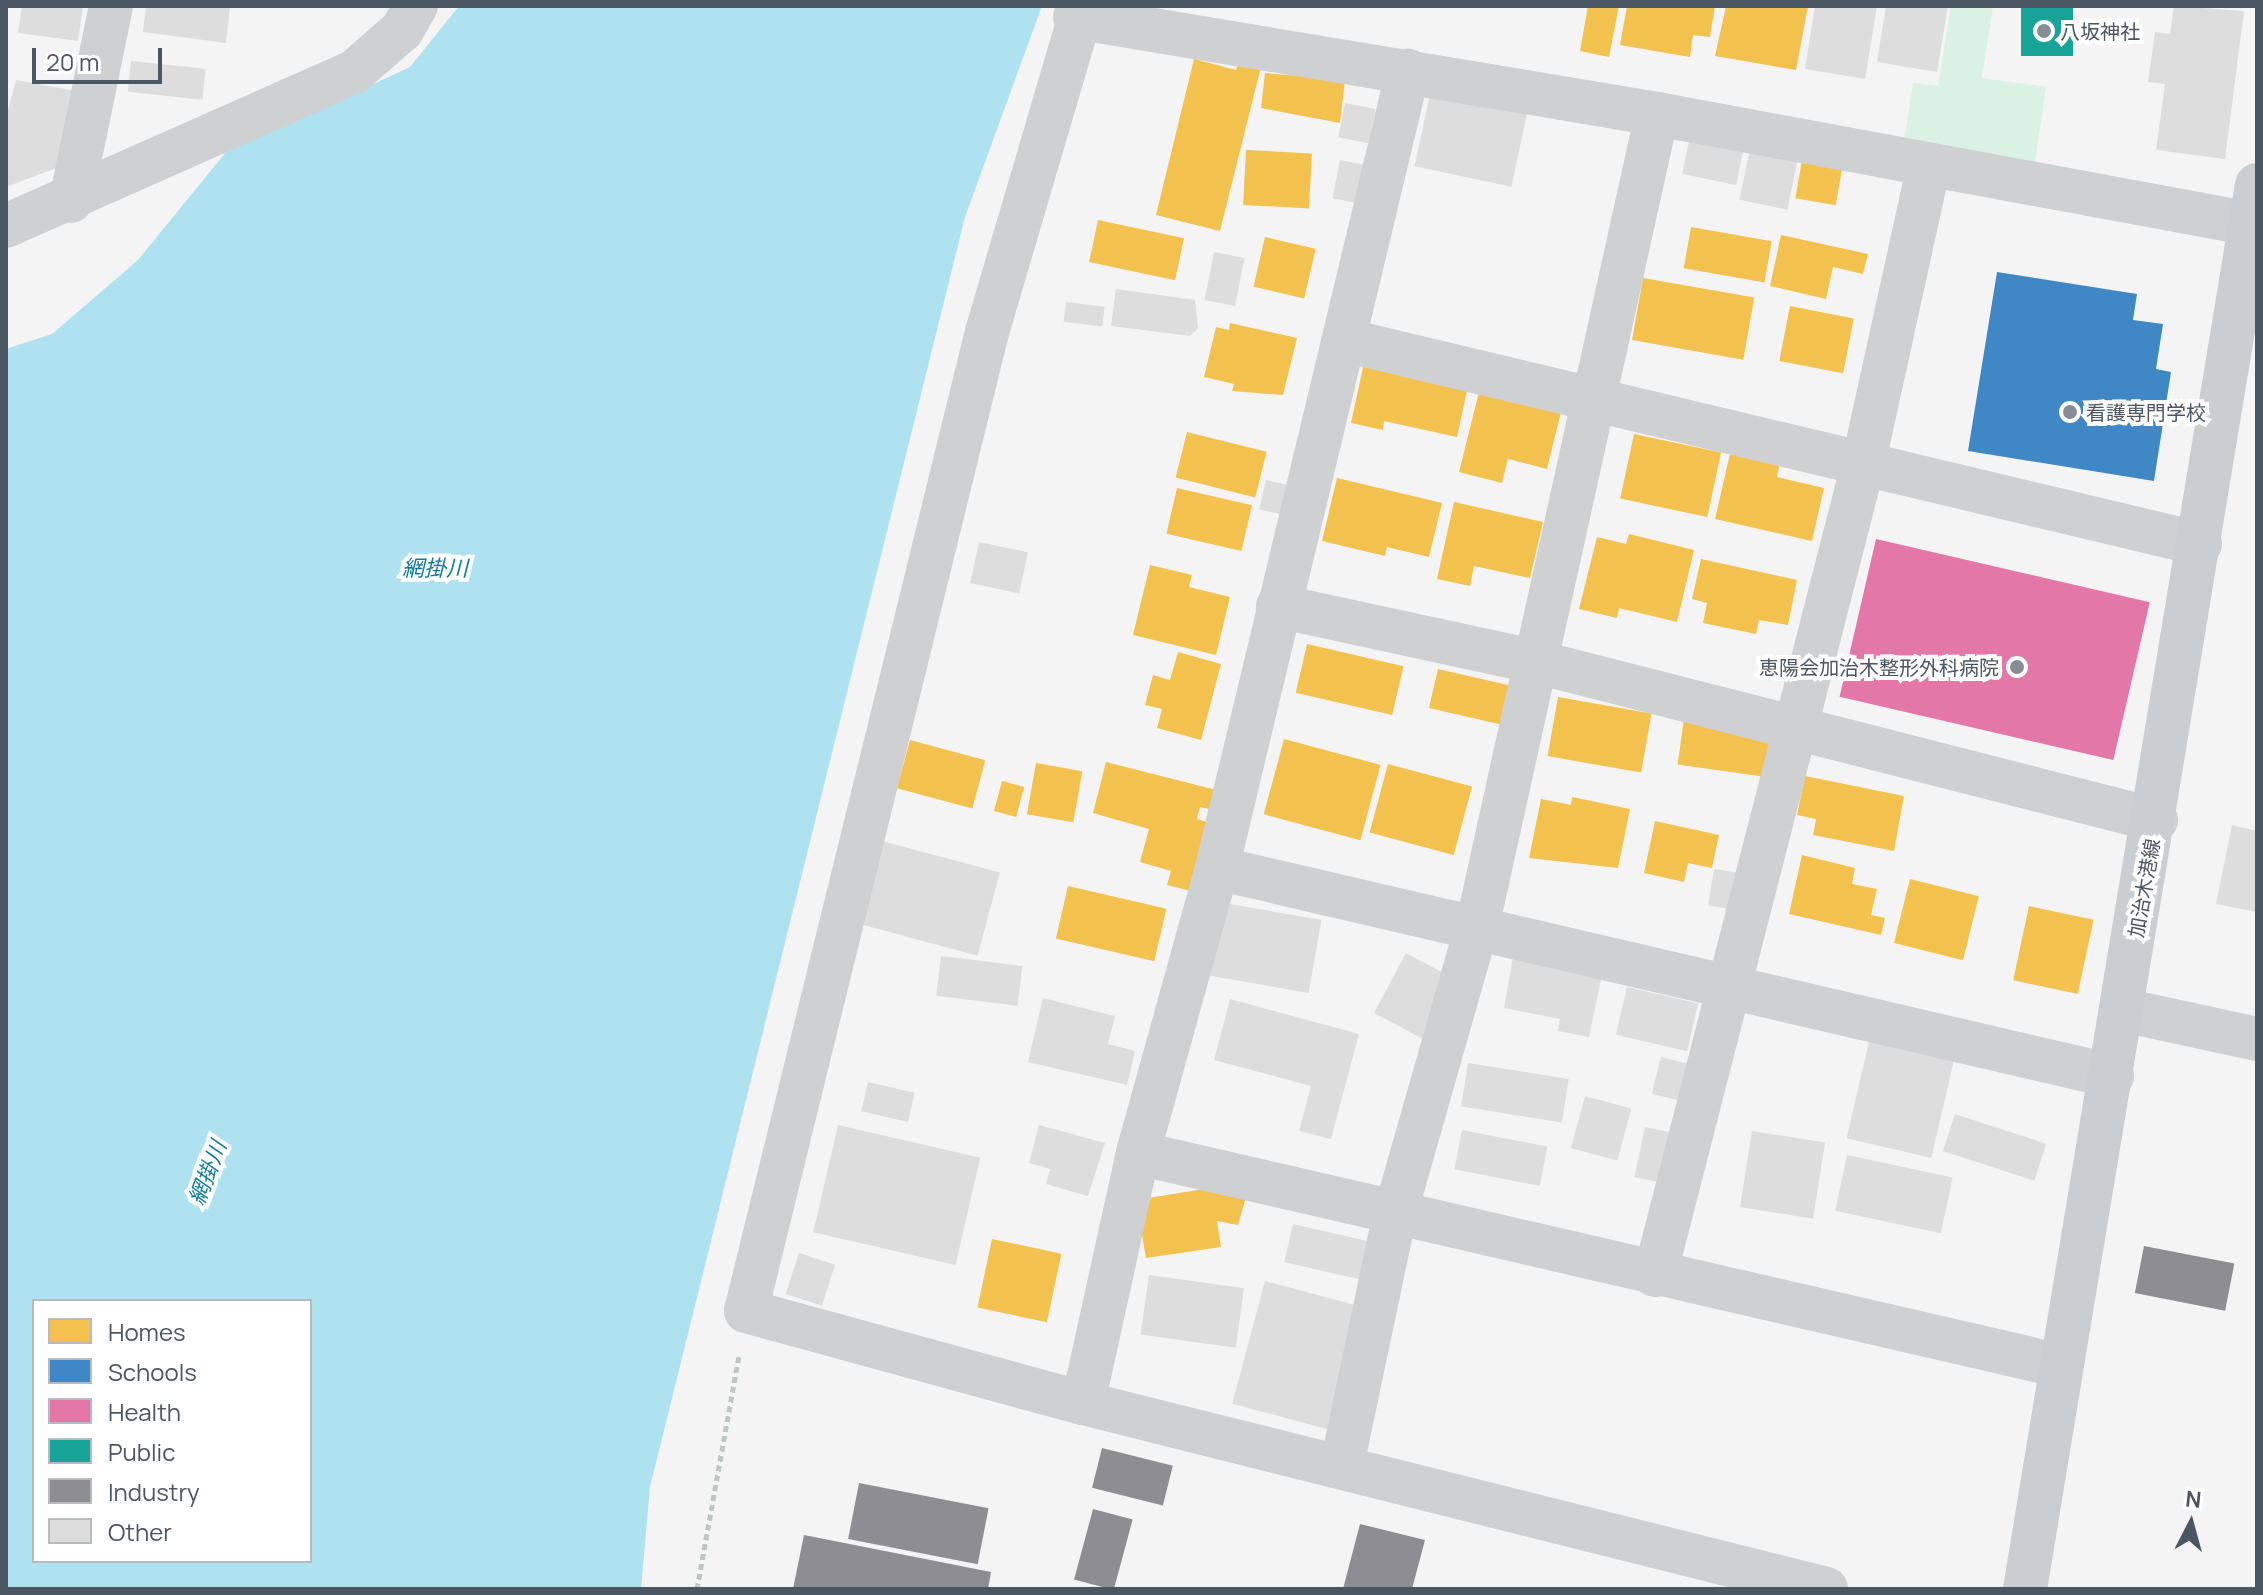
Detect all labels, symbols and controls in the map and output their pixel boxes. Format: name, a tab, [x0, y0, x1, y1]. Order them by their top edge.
place label: 八坂神社	[2060, 19, 2140, 43]
marker: 八坂神社	[2035, 22, 2053, 40]
scale bar	[36, 32, 166, 82]
text: 20 m	[46, 45, 99, 78]
place label: 看護専門学校	[2086, 400, 2206, 424]
marker: 看護専門学校	[2061, 403, 2079, 421]
water label: 網掛川	[402, 556, 468, 582]
place label: 恵陽会加治木整形外科病院	[1759, 655, 1999, 679]
marker: 恵陽会加治木整形外科病院	[2006, 656, 2028, 678]
street label: 加治木港線	[2123, 837, 2165, 939]
water label: 網掛川	[184, 1137, 232, 1209]
legend	[32, 1299, 312, 1563]
text: Homes	[108, 1315, 186, 1348]
text: Schools	[108, 1355, 197, 1388]
text: Health	[108, 1395, 181, 1428]
text: Public	[108, 1435, 175, 1468]
text: Industry	[108, 1475, 200, 1508]
north arrow	[2151, 1483, 2231, 1563]
text: N	[2184, 1483, 2203, 1515]
text: Other	[108, 1515, 172, 1548]

